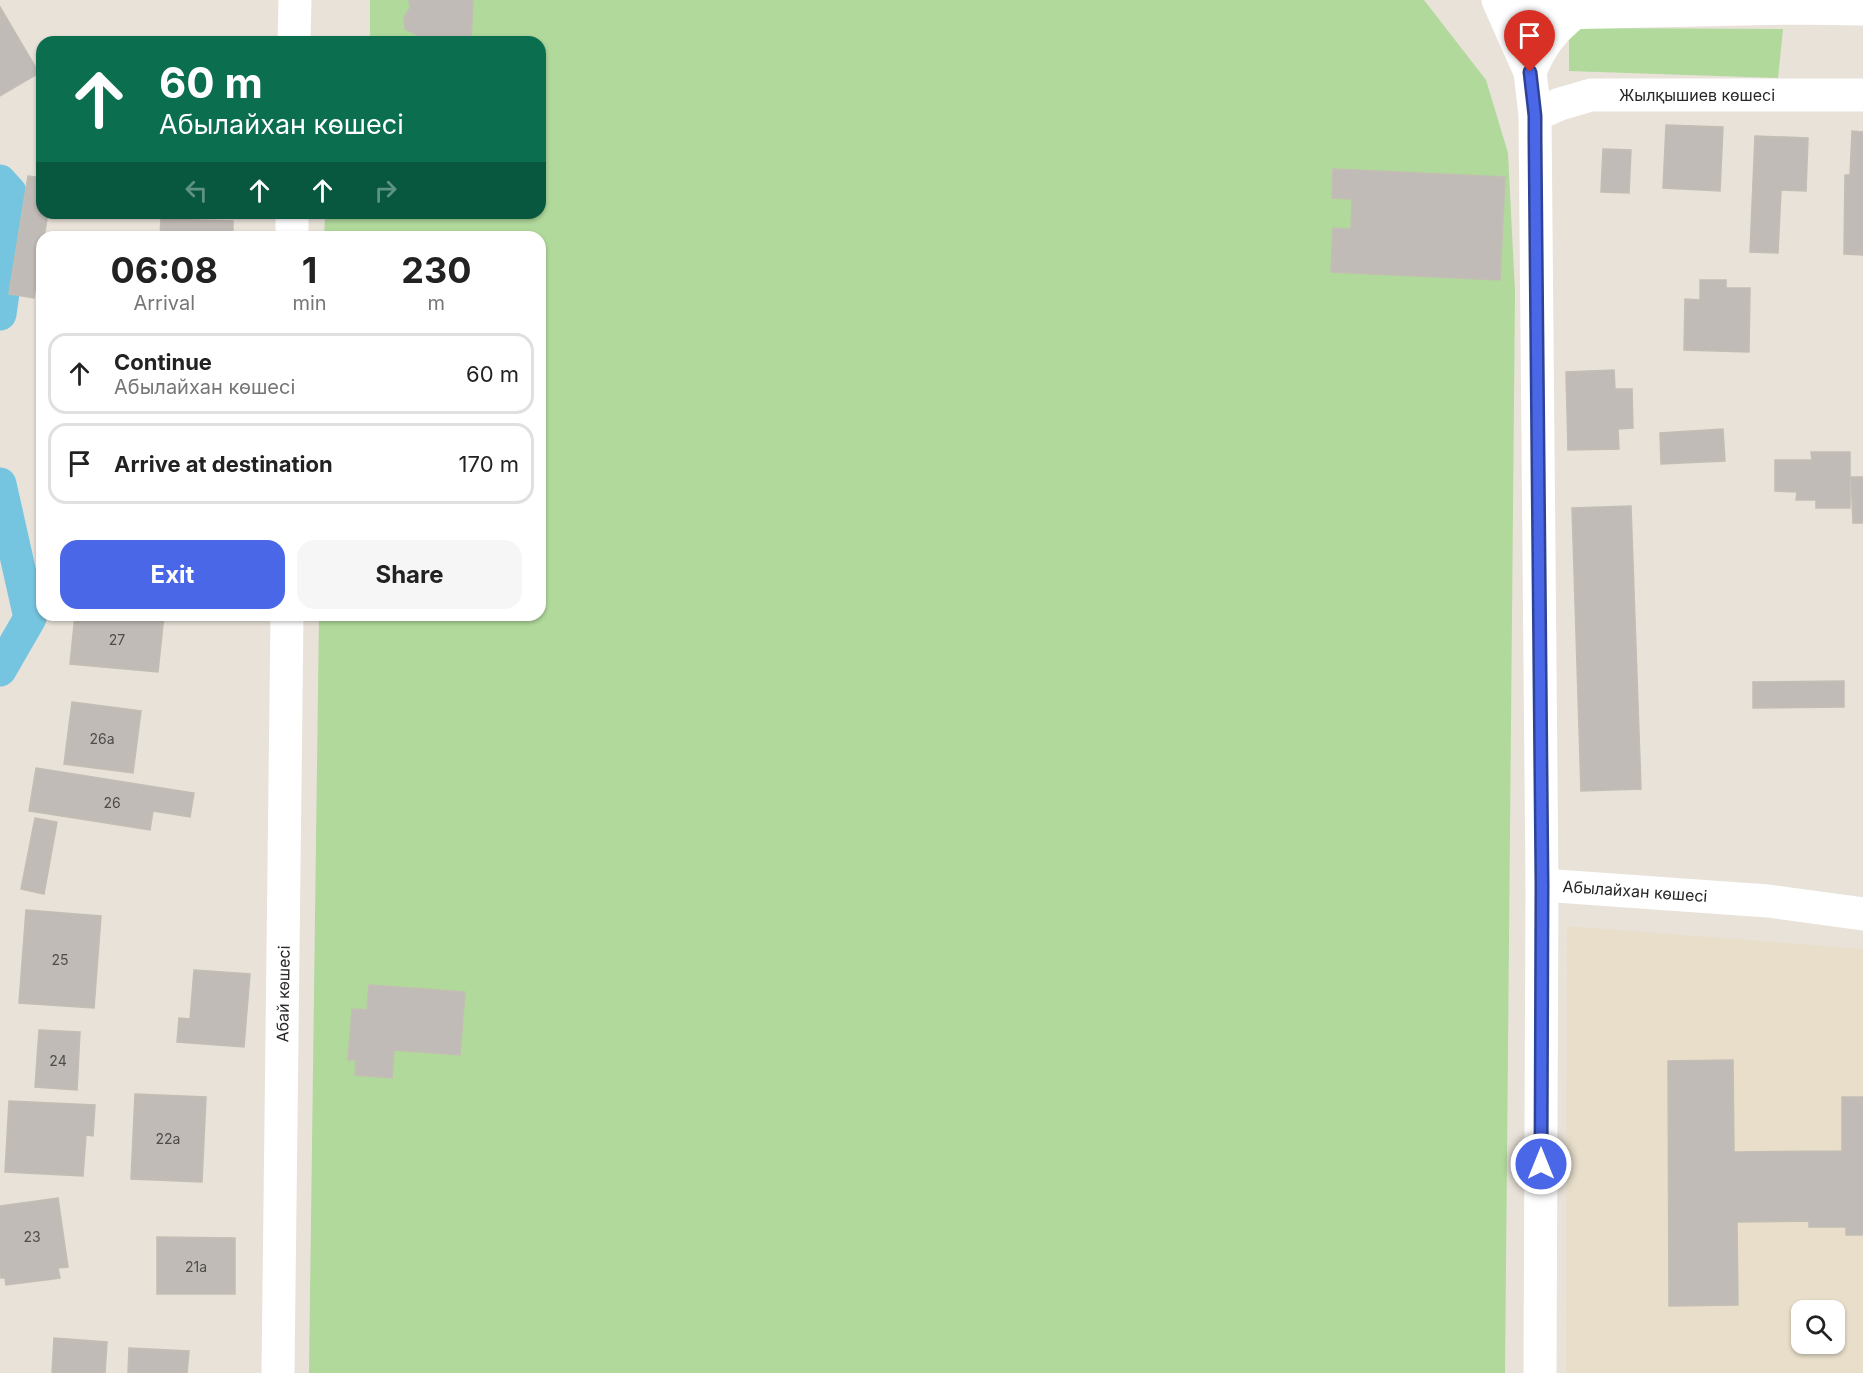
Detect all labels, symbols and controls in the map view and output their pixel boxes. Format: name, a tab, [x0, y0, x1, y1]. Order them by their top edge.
pin	[1504, 10, 1555, 72]
icon: arrive	[1513, 19, 1546, 52]
text: 60 m	[159, 57, 263, 108]
icon: ahead	[60, 60, 138, 138]
street label: Жылқышиев көшесі	[1619, 85, 1775, 105]
text: Абылайхан көшесі	[159, 108, 404, 141]
icon: left	[180, 174, 213, 207]
icon: ahead	[243, 174, 276, 207]
icon: ahead	[306, 174, 339, 207]
icon: right	[369, 174, 402, 207]
text: 06:08	[111, 248, 218, 292]
text: 1	[302, 248, 317, 292]
text: 230	[401, 248, 471, 292]
text: Arrival	[133, 291, 195, 315]
text: min	[292, 291, 327, 315]
text: m	[428, 291, 445, 315]
text: Continue	[114, 349, 212, 375]
icon: ahead	[63, 357, 96, 390]
text: 60 m	[466, 361, 519, 387]
text: Абылайхан көшесі	[114, 375, 295, 399]
icon: arrive	[63, 447, 96, 480]
text: Arrive at destination	[114, 451, 333, 477]
text: 170 m	[459, 451, 519, 477]
button: Exit	[60, 540, 285, 609]
button: Share	[297, 540, 522, 609]
house number: 27	[109, 631, 125, 648]
house number: 26а	[89, 730, 115, 747]
house number: 26	[103, 794, 121, 811]
street label: Абылайхан көшесі	[1562, 876, 1708, 906]
street label: Абай көшесі	[272, 945, 294, 1043]
house number: 25	[51, 951, 69, 968]
house number: 24	[49, 1052, 67, 1069]
house number: 22а	[156, 1130, 180, 1147]
position arrow	[1509, 1132, 1573, 1196]
house number: 23	[23, 1228, 41, 1245]
house number: 21а	[185, 1258, 207, 1275]
map controls	[1791, 1300, 1845, 1354]
button: search	[1791, 1300, 1845, 1354]

